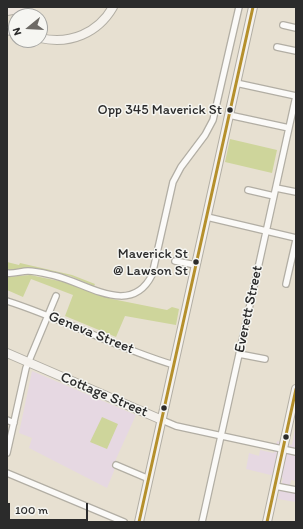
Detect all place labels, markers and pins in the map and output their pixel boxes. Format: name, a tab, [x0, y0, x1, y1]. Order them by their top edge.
place label: Opp 345 Maverick St	[98, 102, 222, 118]
marker: Opp 345 Maverick St	[225, 105, 235, 115]
place label: Maverick St @ Lawson St	[113, 246, 188, 278]
marker: Maverick St @ Lawson St	[191, 257, 201, 267]
unlabelled marker	[159, 403, 169, 413]
unlabelled marker	[281, 432, 291, 442]

